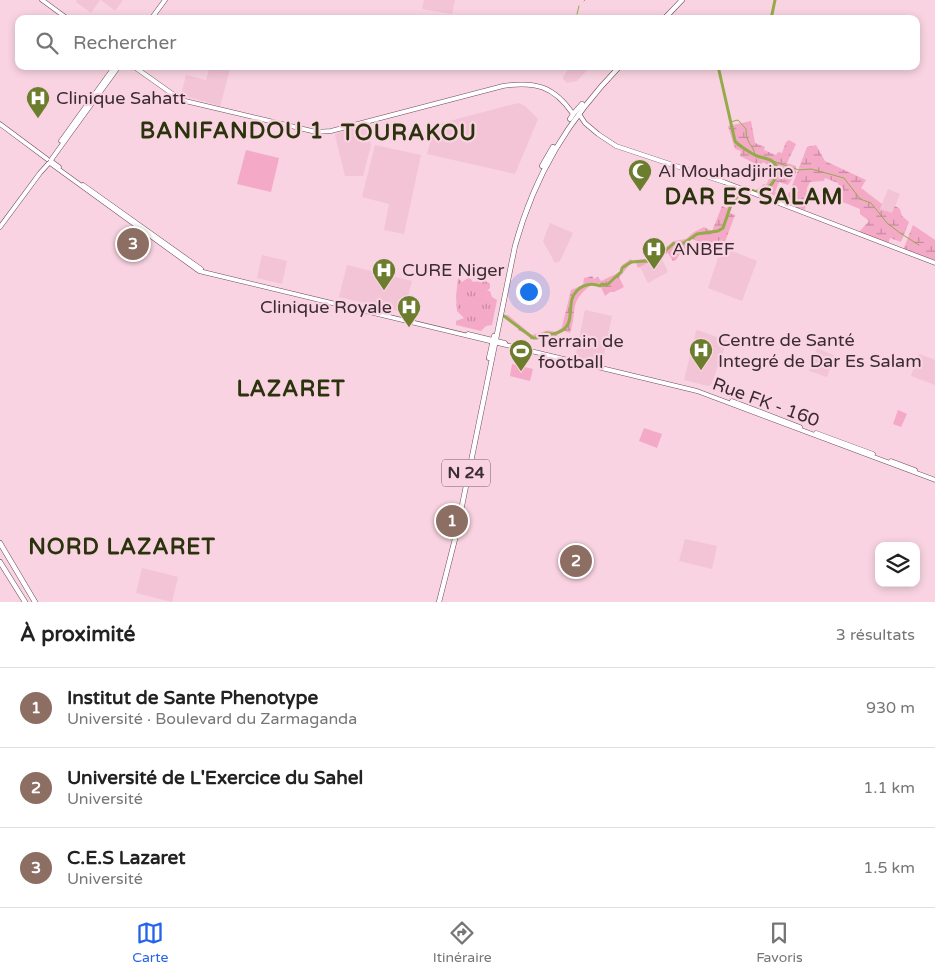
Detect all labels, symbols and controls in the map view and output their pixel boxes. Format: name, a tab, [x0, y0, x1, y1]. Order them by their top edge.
search box	[15, 15, 920, 70]
icon: search	[33, 29, 61, 57]
text: Rechercher	[73, 32, 176, 54]
hospital icon: Clinique Sahatt	[25, 85, 51, 119]
place label: Clinique Sahatt	[56, 87, 186, 109]
district label: BANIFANDOU 1	[140, 118, 324, 144]
district label: TOURAKOU	[340, 120, 477, 146]
mosque icon: Al Mouhadjirine	[627, 158, 653, 192]
place label: Al Mouhadjirine	[658, 160, 794, 182]
district label: DAR ES SALAM	[664, 184, 844, 210]
pin: 3	[117, 225, 149, 263]
hospital icon: ANBEF	[641, 236, 667, 270]
place label: ANBEF	[672, 238, 735, 260]
hospital icon: CURE Niger	[371, 257, 397, 291]
place label: CURE Niger	[402, 259, 504, 281]
your location	[516, 279, 542, 305]
hospital icon: Clinique Royale	[396, 294, 422, 328]
place label: Clinique Royale	[260, 296, 392, 318]
place label: Centre de Santé Integré de Dar Es Salam	[718, 329, 922, 372]
place label: Terrain de football	[538, 330, 624, 373]
hospital icon: Centre de Santé Integré de Dar Es Salam	[688, 337, 714, 371]
sports icon: Terrain de football	[508, 338, 534, 372]
street label: Rue FK - 160	[709, 372, 823, 432]
district label: LAZARET	[236, 376, 346, 402]
road number: N 24	[442, 459, 490, 486]
pin: 1	[436, 502, 468, 540]
district label: NORD LAZARET	[28, 534, 216, 560]
pin: 2	[560, 542, 592, 580]
map controls	[875, 542, 920, 587]
button: layers	[875, 542, 920, 587]
text: À proximité	[20, 622, 135, 647]
text: 3 résultats	[836, 625, 915, 645]
text: Institut de Sante Phenotype	[67, 687, 318, 709]
text: 1	[31, 698, 41, 718]
text: 930 m	[866, 698, 915, 718]
text: Université · Boulevard du Zarmaganda	[67, 709, 357, 729]
text: Université de L'Exercice du Sahel	[67, 767, 363, 789]
text: 2	[31, 778, 41, 798]
text: 1.1 km	[863, 778, 915, 798]
text: Université	[67, 789, 143, 809]
text: C.E.S Lazaret	[67, 847, 186, 869]
text: 3	[31, 858, 41, 878]
text: 1.5 km	[863, 858, 915, 878]
text: Université	[67, 869, 143, 889]
tab: Carte	[132, 919, 168, 966]
tab: Itinéraire	[433, 919, 492, 966]
tab: Favoris	[756, 919, 803, 966]

